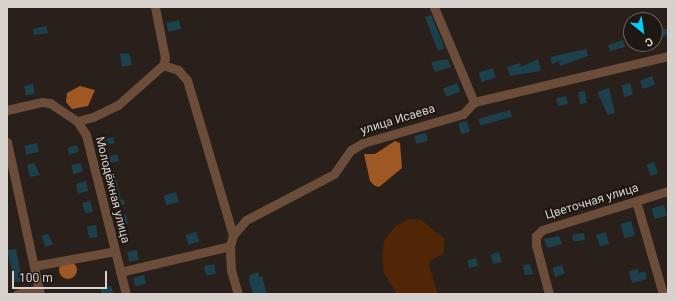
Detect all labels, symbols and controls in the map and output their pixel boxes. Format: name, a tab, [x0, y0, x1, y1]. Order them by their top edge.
north arrow	[623, 12, 663, 52]
text: С	[642, 35, 655, 49]
street label: улица Исаева	[359, 102, 437, 138]
street label: Молодёжная улица	[92, 135, 132, 245]
street label: Цветочная улица	[544, 181, 640, 223]
scale bar	[14, 263, 109, 289]
text: 100 m	[19, 271, 53, 285]

